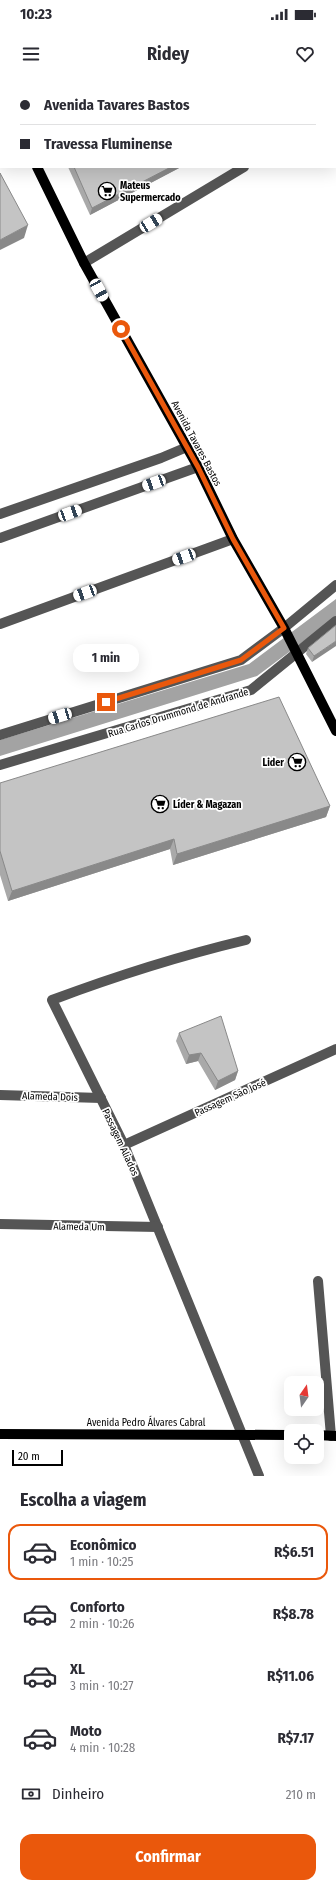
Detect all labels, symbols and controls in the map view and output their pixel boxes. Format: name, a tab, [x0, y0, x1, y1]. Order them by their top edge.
text: 10:23	[20, 5, 52, 23]
icon: menu	[20, 43, 42, 65]
text: Ridey	[147, 43, 189, 65]
icon: heart	[294, 43, 316, 65]
text: Avenida Tavares Bastos	[44, 96, 190, 114]
text: Travessa Fluminense	[44, 135, 172, 153]
place label: Mateus Supermercado	[120, 180, 181, 204]
supermarket icon: Mateus Supermercado	[97, 181, 117, 201]
car	[138, 212, 164, 234]
car	[88, 277, 110, 303]
route start	[112, 320, 130, 338]
street label: Avenida Tavares Bastos	[168, 399, 224, 488]
car	[141, 473, 167, 493]
car	[57, 503, 83, 523]
car	[171, 547, 197, 567]
car	[72, 583, 98, 603]
callout: 1 min	[73, 644, 139, 672]
text: 1 min	[92, 650, 120, 665]
street label: Rua Carlos Drummond de Andrande	[107, 686, 250, 740]
route end	[97, 693, 115, 711]
car	[47, 707, 73, 725]
supermarket icon: Lider	[287, 752, 307, 772]
place label: Lider	[263, 757, 284, 769]
supermarket icon: Líder & Magazan	[150, 794, 170, 814]
place label: Líder & Magazan	[173, 798, 241, 811]
street label: Passagem São José	[193, 1077, 268, 1119]
street label: Alameda Dois	[22, 1090, 78, 1104]
street label: Passagem Aliados	[99, 1107, 141, 1178]
street label: Alameda Um	[53, 1221, 105, 1233]
north arrow	[284, 1376, 324, 1416]
map controls	[284, 1376, 324, 1464]
street label: Avenida Pedro Álvares Cabral	[87, 1415, 206, 1429]
button: locate	[284, 1424, 324, 1464]
scale bar	[12, 1448, 63, 1467]
text: 20 m	[18, 1450, 40, 1463]
text: Escolha a viagem	[20, 1489, 146, 1511]
icon: car	[22, 1534, 58, 1570]
text: Econômico	[70, 1536, 137, 1554]
text: R$6.51	[274, 1543, 314, 1561]
text: 1 min · 10:25	[70, 1554, 133, 1569]
icon: car	[22, 1596, 58, 1632]
text: Conforto	[70, 1598, 125, 1616]
text: R$8.78	[273, 1605, 314, 1623]
text: 2 min · 10:26	[70, 1616, 135, 1631]
icon: car	[22, 1658, 58, 1694]
text: XL	[70, 1660, 85, 1678]
text: R$11.06	[267, 1667, 314, 1685]
text: 3 min · 10:27	[70, 1678, 133, 1693]
icon: car	[22, 1720, 58, 1756]
text: Moto	[70, 1722, 102, 1740]
text: R$7.17	[277, 1729, 314, 1747]
text: 4 min · 10:28	[70, 1740, 135, 1755]
icon: cash	[20, 1783, 42, 1805]
text: Dinheiro	[52, 1785, 104, 1803]
text: 210 m	[286, 1787, 316, 1802]
button: Confirmar	[20, 1834, 316, 1880]

